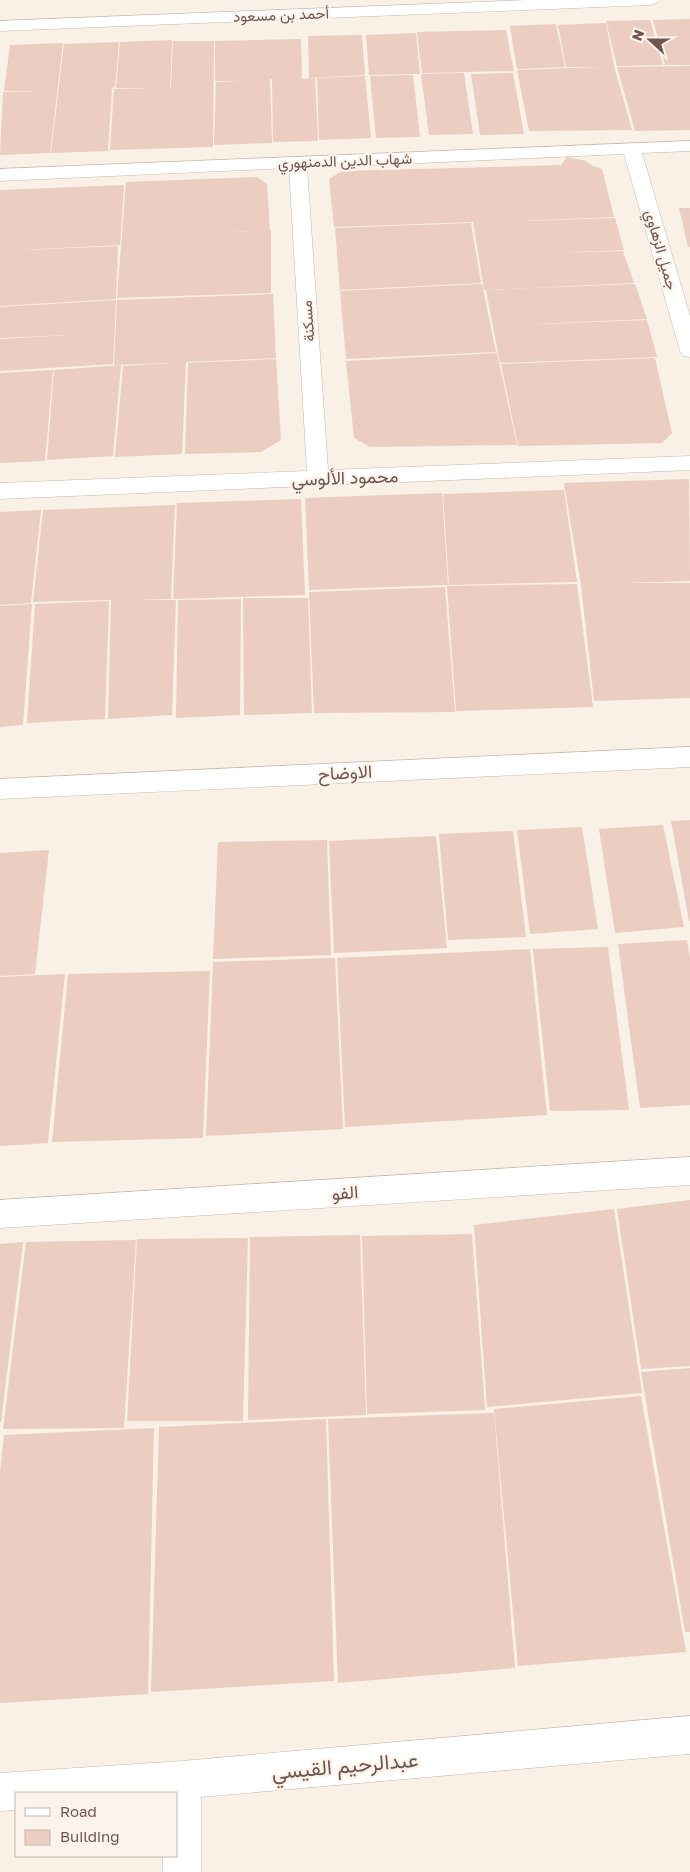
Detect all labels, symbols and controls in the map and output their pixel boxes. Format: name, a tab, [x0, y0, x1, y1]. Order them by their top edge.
street label: أحمد بن مسعود	[233, 3, 330, 27]
north arrow	[625, 15, 675, 65]
text: N	[628, 27, 647, 43]
street label: شهاب الدين الدمنهوري	[278, 149, 413, 176]
street label: جميل الزهاوي	[637, 208, 682, 293]
street label: مسكنة	[297, 300, 317, 342]
street label: محمود الألوسي	[291, 464, 399, 495]
street label: الاوضاح	[317, 760, 373, 786]
street label: الفو	[331, 1180, 359, 1205]
street label: عبدالرحيم القيسي	[270, 1746, 420, 1789]
legend	[15, 1792, 178, 1857]
text: Road	[60, 1802, 97, 1820]
text: Building	[60, 1827, 120, 1845]

